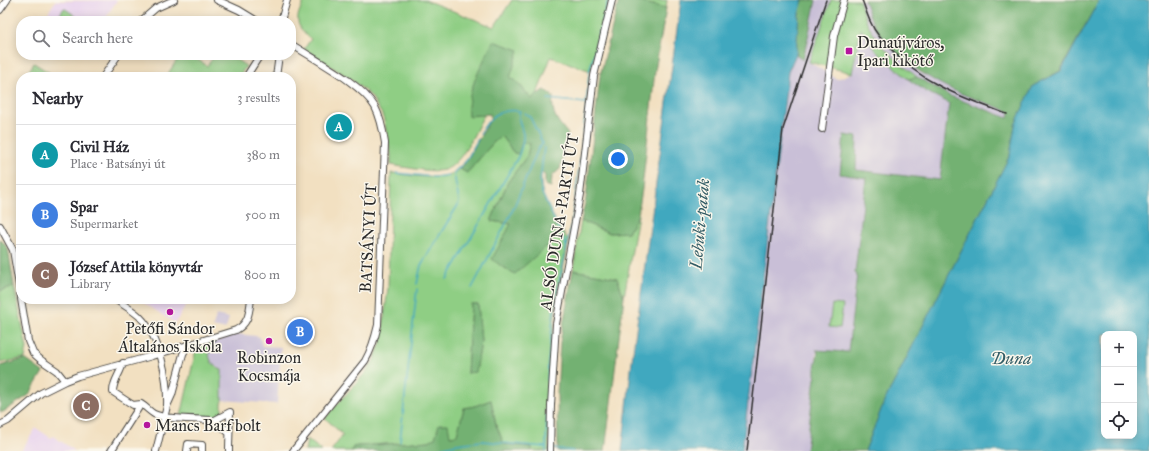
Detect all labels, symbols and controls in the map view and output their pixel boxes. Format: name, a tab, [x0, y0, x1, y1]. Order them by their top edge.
search box	[16, 16, 296, 60]
icon: search	[30, 27, 52, 49]
text: Search here	[62, 29, 133, 47]
place label: Dunaújváros, Ipari kikötő	[857, 33, 944, 70]
marker: Dunaújváros, Ipari kikötő	[844, 46, 854, 56]
text: Nearby	[32, 88, 83, 109]
text: 3 results	[237, 90, 280, 106]
pin: A	[326, 112, 352, 142]
street label: ALSÓ DUNA-PARTI ÚT	[534, 132, 582, 313]
text: Civil Ház	[70, 138, 129, 156]
text: A	[41, 147, 49, 163]
text: 380 m	[247, 147, 280, 163]
your location	[608, 149, 628, 169]
text: Place · Batsányi út	[70, 156, 166, 172]
water label: Lebuki-patak	[685, 177, 714, 271]
street label: BATSÁNYI ÚT	[354, 183, 380, 293]
text: Spar	[70, 198, 98, 216]
text: B	[41, 207, 49, 223]
text: 500 m	[245, 207, 280, 223]
text: Supermarket	[70, 216, 138, 232]
text: József Attila könyvtár	[70, 258, 203, 276]
text: C	[41, 267, 49, 283]
text: 800 m	[244, 267, 280, 283]
text: Library	[70, 276, 111, 292]
marker: Petőfi Sándor Általános Iskola	[165, 307, 175, 317]
pin: B	[287, 317, 313, 347]
place label: Petőfi Sándor Általános Iskola	[117, 319, 222, 356]
map controls	[1101, 331, 1137, 439]
button: +	[1101, 331, 1137, 367]
marker: Robinzon Kocsmája	[264, 336, 274, 346]
place label: Robinzon Kocsmája	[237, 348, 302, 385]
water label: Duna	[991, 348, 1031, 369]
button: −	[1101, 367, 1137, 403]
pin: C	[73, 391, 99, 421]
button: locate	[1101, 403, 1137, 439]
place label: Mancs Barf bolt	[155, 416, 261, 435]
marker: Mancs Barf bolt	[142, 420, 152, 430]

